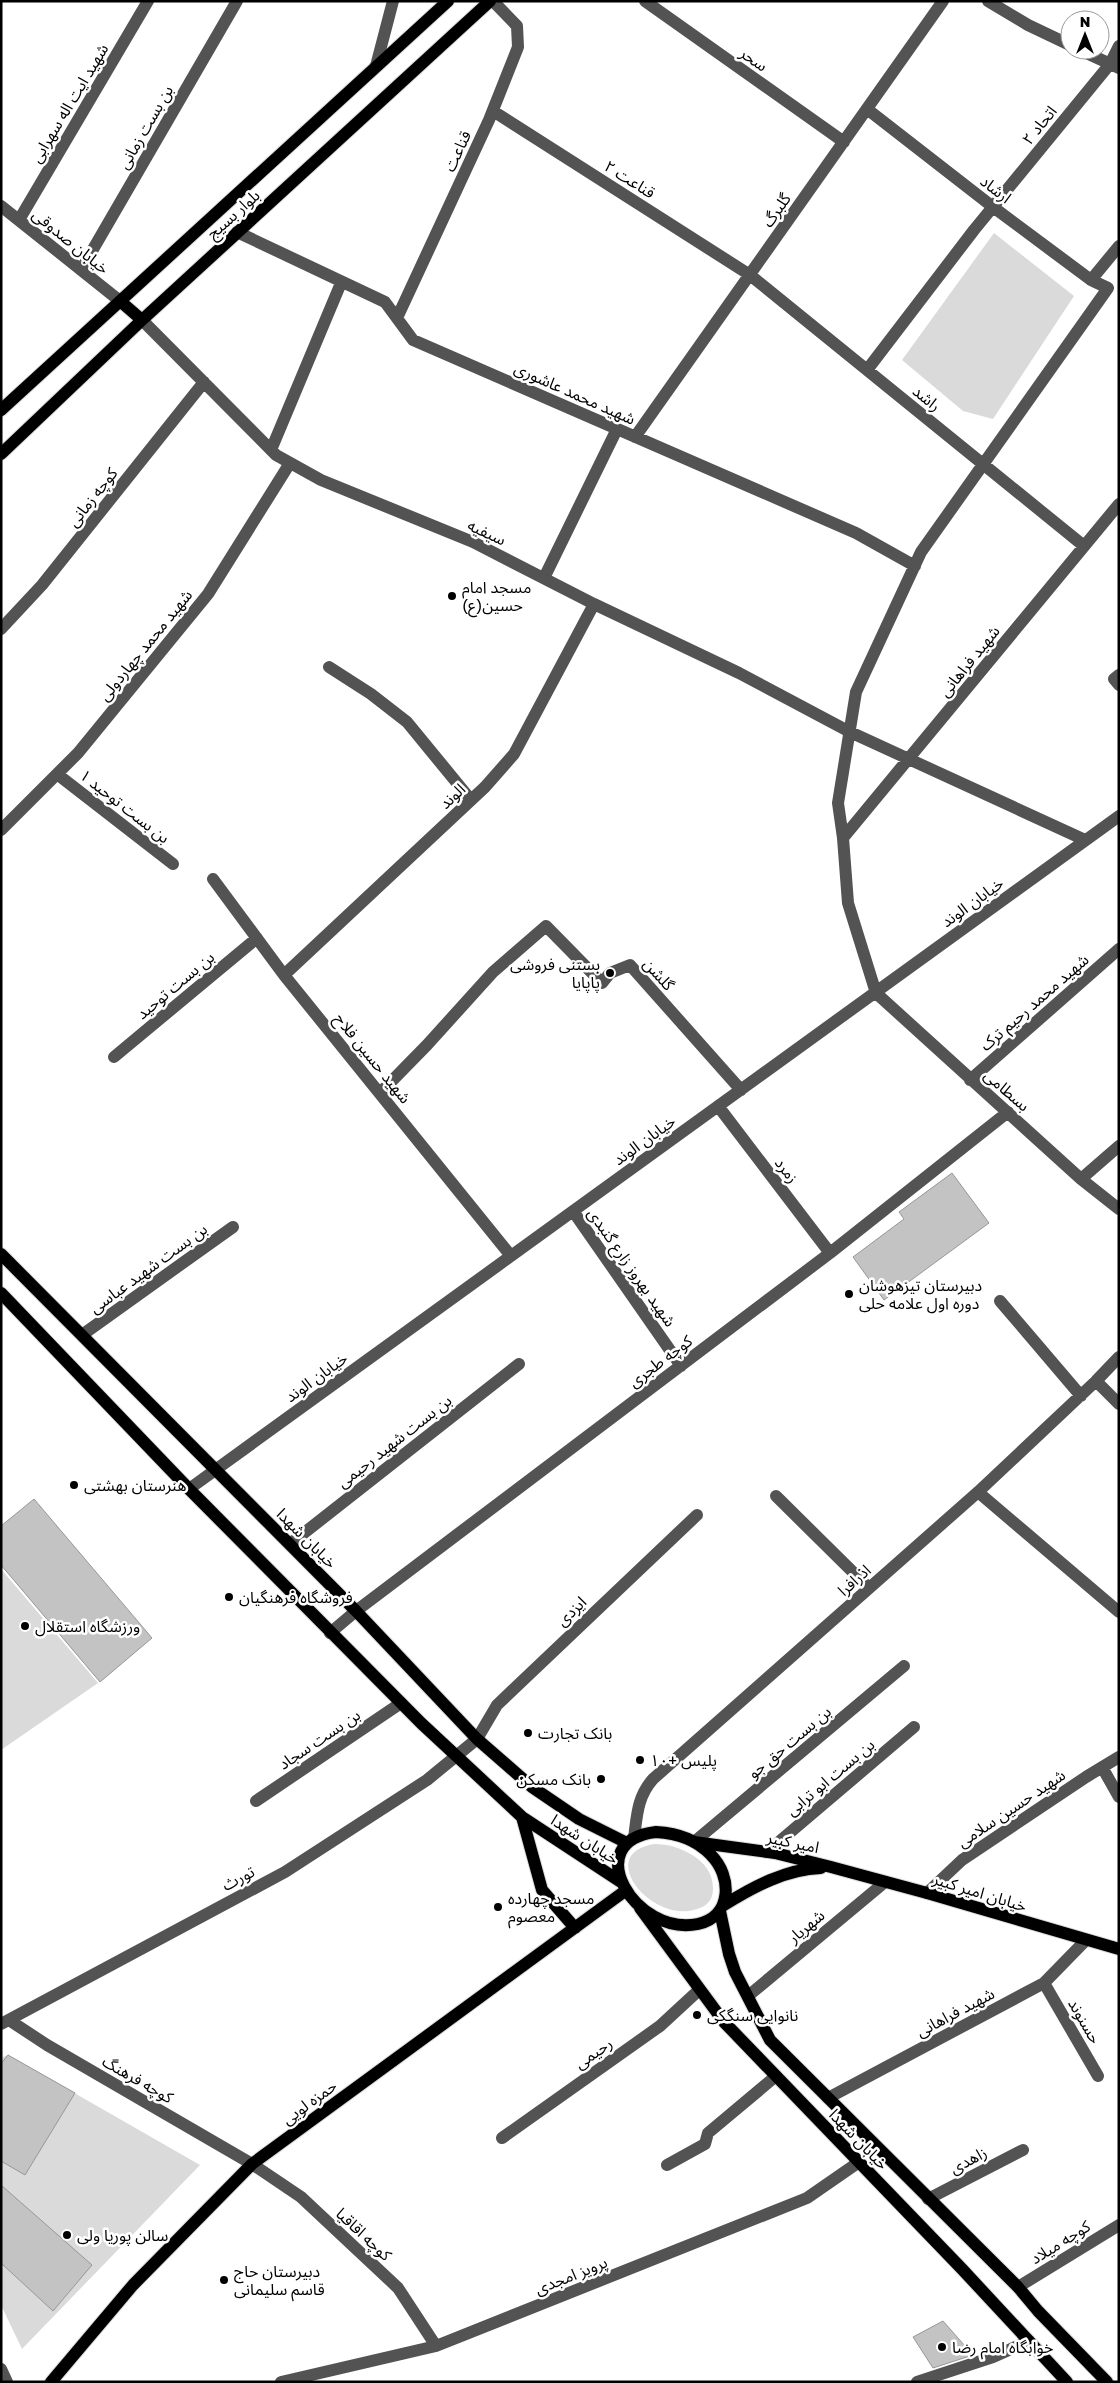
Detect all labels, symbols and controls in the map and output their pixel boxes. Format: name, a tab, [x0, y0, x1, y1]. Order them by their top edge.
north arrow	[1060, 10, 1110, 60]
text: N	[1080, 13, 1090, 30]
street label: شهید ایت اله سهرابی	[26, 40, 112, 166]
street label: سحر	[736, 42, 772, 76]
street label: بن بست زمانی	[113, 81, 177, 173]
street label: اتحاد ۲	[1017, 102, 1061, 148]
street label: قناعت	[439, 127, 475, 175]
street label: قناعت ۲	[601, 156, 659, 202]
street label: ارشاد	[976, 171, 1016, 207]
street label: بلوار بسیج	[202, 185, 266, 245]
street label: گلبرگ	[757, 189, 795, 231]
street label: خیابان صدوقی	[29, 204, 113, 278]
street label: شهید محمد عاشوری	[511, 357, 639, 429]
street label: راشد	[909, 381, 945, 415]
street label: کوچه زمانی	[63, 463, 122, 531]
street label: سیفیه	[465, 514, 509, 550]
place label: مسجد امام حسین(ع)	[462, 577, 531, 618]
street label: شهید محمد چهاردولی	[94, 585, 197, 705]
marker: مسجد امام حسین(ع)	[446, 590, 458, 602]
street label: شهید فراهانی	[934, 621, 1004, 701]
street label: بن بست توحید ۱	[76, 765, 174, 847]
street label: الوند	[435, 779, 469, 813]
street label: خیابان الوند	[937, 873, 1007, 931]
street label: بن بست توحید	[132, 947, 218, 1023]
street label: شهید محمد رحیم ترک	[976, 949, 1094, 1057]
place label: بستنی فروشی پاپایا	[510, 954, 600, 993]
street label: گلشن	[639, 954, 679, 995]
marker: بستنی فروشی پاپایا	[604, 967, 616, 979]
street label: شهید حسین فلاح	[328, 1009, 416, 1109]
street label: بسطامی	[980, 1065, 1034, 1115]
street label: خیابان الوند	[609, 1111, 679, 1169]
street label: زمرد	[771, 1153, 803, 1187]
street label: شهید بهروز زارع گنبدی	[581, 1204, 680, 1332]
street label: بن بست شهید عباسی	[85, 1218, 211, 1318]
place label: دبیرستان تیزهوشان دوره اول علامه حلی	[859, 1275, 982, 1314]
marker: دبیرستان تیزهوشان دوره اول علامه حلی	[843, 1288, 855, 1300]
street label: کوچه طجری	[624, 1330, 697, 1392]
street label: خیابان الوند	[281, 1348, 351, 1406]
street label: بن بست شهید رحیمی	[333, 1390, 455, 1492]
place label: هنرستان بهشتی	[84, 1475, 186, 1495]
marker: هنرستان بهشتی	[68, 1479, 80, 1491]
street label: خیابان شهدا	[273, 1504, 341, 1572]
street label: اذرافرا	[833, 1560, 875, 1600]
place label: فروشگاه فرهنگیان	[239, 1587, 353, 1607]
marker: فروشگاه فرهنگیان	[223, 1591, 235, 1603]
street label: ایزدی	[552, 1592, 590, 1630]
place label: ورزشگاه استقلال	[35, 1616, 140, 1637]
marker: ورزشگاه استقلال	[19, 1620, 31, 1632]
street label: بن بست حق جو	[743, 1701, 835, 1783]
street label: بن بست سجاد	[274, 1704, 364, 1774]
place label: بانک تجارت	[538, 1723, 612, 1743]
marker: بانک تجارت	[522, 1727, 534, 1739]
street label: بن بست ابو ترابی	[782, 1734, 878, 1820]
place label: پلیس +۱۰	[650, 1750, 717, 1771]
marker: پلیس +۱۰	[634, 1754, 646, 1766]
street label: شهید حسین سلامی	[953, 1764, 1069, 1852]
place label: بانک مسکن	[516, 1769, 591, 1789]
marker: بانک مسکن	[595, 1773, 607, 1785]
street label: خیابان شهدا	[547, 1810, 623, 1868]
street label: امیر کبیر	[764, 1827, 821, 1857]
street label: تورث	[218, 1861, 258, 1895]
street label: خیابان امیر کبیر	[930, 1868, 1029, 1916]
place label: مسجد چهارده معصوم	[508, 1888, 594, 1929]
marker: مسجد چهارده معصوم	[492, 1901, 504, 1913]
street label: شهریار	[783, 1905, 828, 1948]
street label: شهید فراهانی	[912, 1983, 998, 2041]
street label: حسنوند	[1064, 1995, 1106, 2047]
place label: نانوایی سنگکی	[707, 2005, 798, 2025]
marker: نانوایی سنگکی	[691, 2009, 703, 2021]
street label: رحیمی	[570, 2033, 616, 2073]
street label: کوچه فرهنگ	[98, 2051, 177, 2108]
street label: حمزه لویی	[278, 2075, 340, 2129]
street label: خیابان شهدا	[825, 2104, 893, 2174]
street label: زاهدی	[946, 2142, 990, 2178]
street label: کوچه اقاقیا	[331, 2203, 396, 2266]
street label: کوچه میلاد	[1026, 2216, 1095, 2269]
place label: سالن پوریا ولی	[77, 2225, 168, 2246]
marker: سالن پوریا ولی	[61, 2229, 73, 2241]
street label: پرویز امجدی	[532, 2251, 611, 2300]
place label: دبیرستان حاج قاسم سلیمانی	[234, 2261, 325, 2302]
marker: دبیرستان حاج قاسم سلیمانی	[218, 2274, 230, 2286]
place label: خوابگاه امام رضا	[952, 2337, 1053, 2360]
marker: خوابگاه امام رضا	[936, 2341, 948, 2353]

